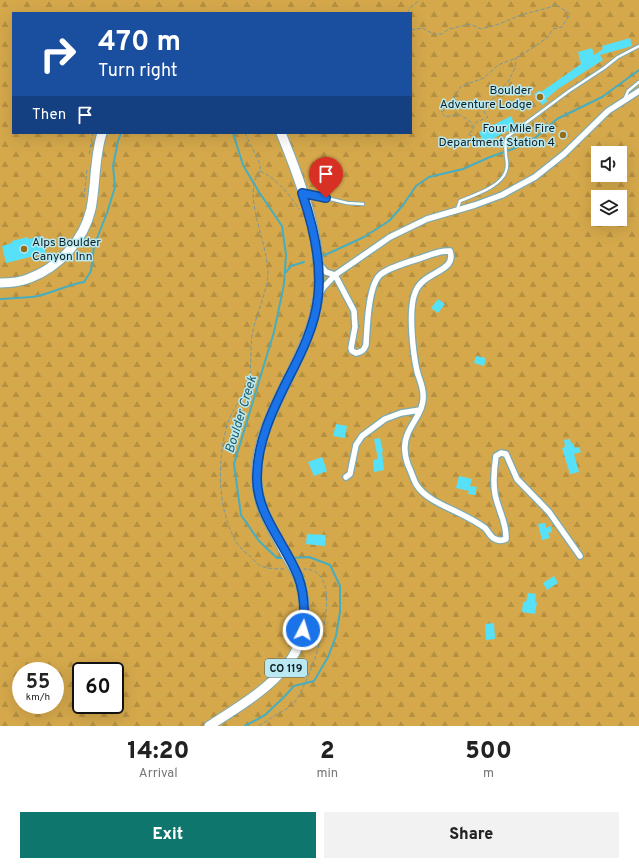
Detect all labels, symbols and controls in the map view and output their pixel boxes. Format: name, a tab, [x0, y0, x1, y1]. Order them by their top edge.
text: 470 m	[98, 25, 181, 61]
icon: right	[32, 28, 84, 80]
text: Turn right	[98, 60, 178, 83]
place label: Boulder Adventure Lodge	[440, 83, 532, 113]
marker: Boulder Adventure Lodge	[535, 92, 545, 102]
icon: arrive	[74, 104, 96, 126]
text: Then	[32, 106, 66, 125]
place label: Four Mile Fire Department Station 4	[439, 121, 555, 151]
marker: Four Mile Fire Department Station 4	[558, 130, 568, 140]
map controls	[591, 146, 627, 226]
button: sound	[591, 146, 627, 182]
pin	[309, 157, 343, 198]
icon: arrive	[315, 163, 337, 185]
button: layers	[591, 190, 627, 226]
place label: Alps Boulder Canyon Inn	[32, 235, 101, 265]
marker: Alps Boulder Canyon Inn	[19, 244, 29, 254]
water label: Boulder Creek	[223, 374, 261, 455]
position arrow	[282, 609, 324, 651]
road number: CO 119	[265, 659, 307, 677]
speed limit sign: 60	[72, 662, 124, 714]
text: 55	[26, 670, 50, 696]
text: km/h	[26, 691, 50, 704]
text: 14:20	[127, 737, 189, 767]
text: 2	[320, 737, 335, 767]
text: 500	[465, 737, 512, 767]
text: Arrival	[139, 766, 178, 782]
text: min	[316, 766, 338, 782]
text: m	[483, 766, 494, 782]
button: Exit	[20, 812, 316, 858]
button: Share	[324, 812, 619, 858]

